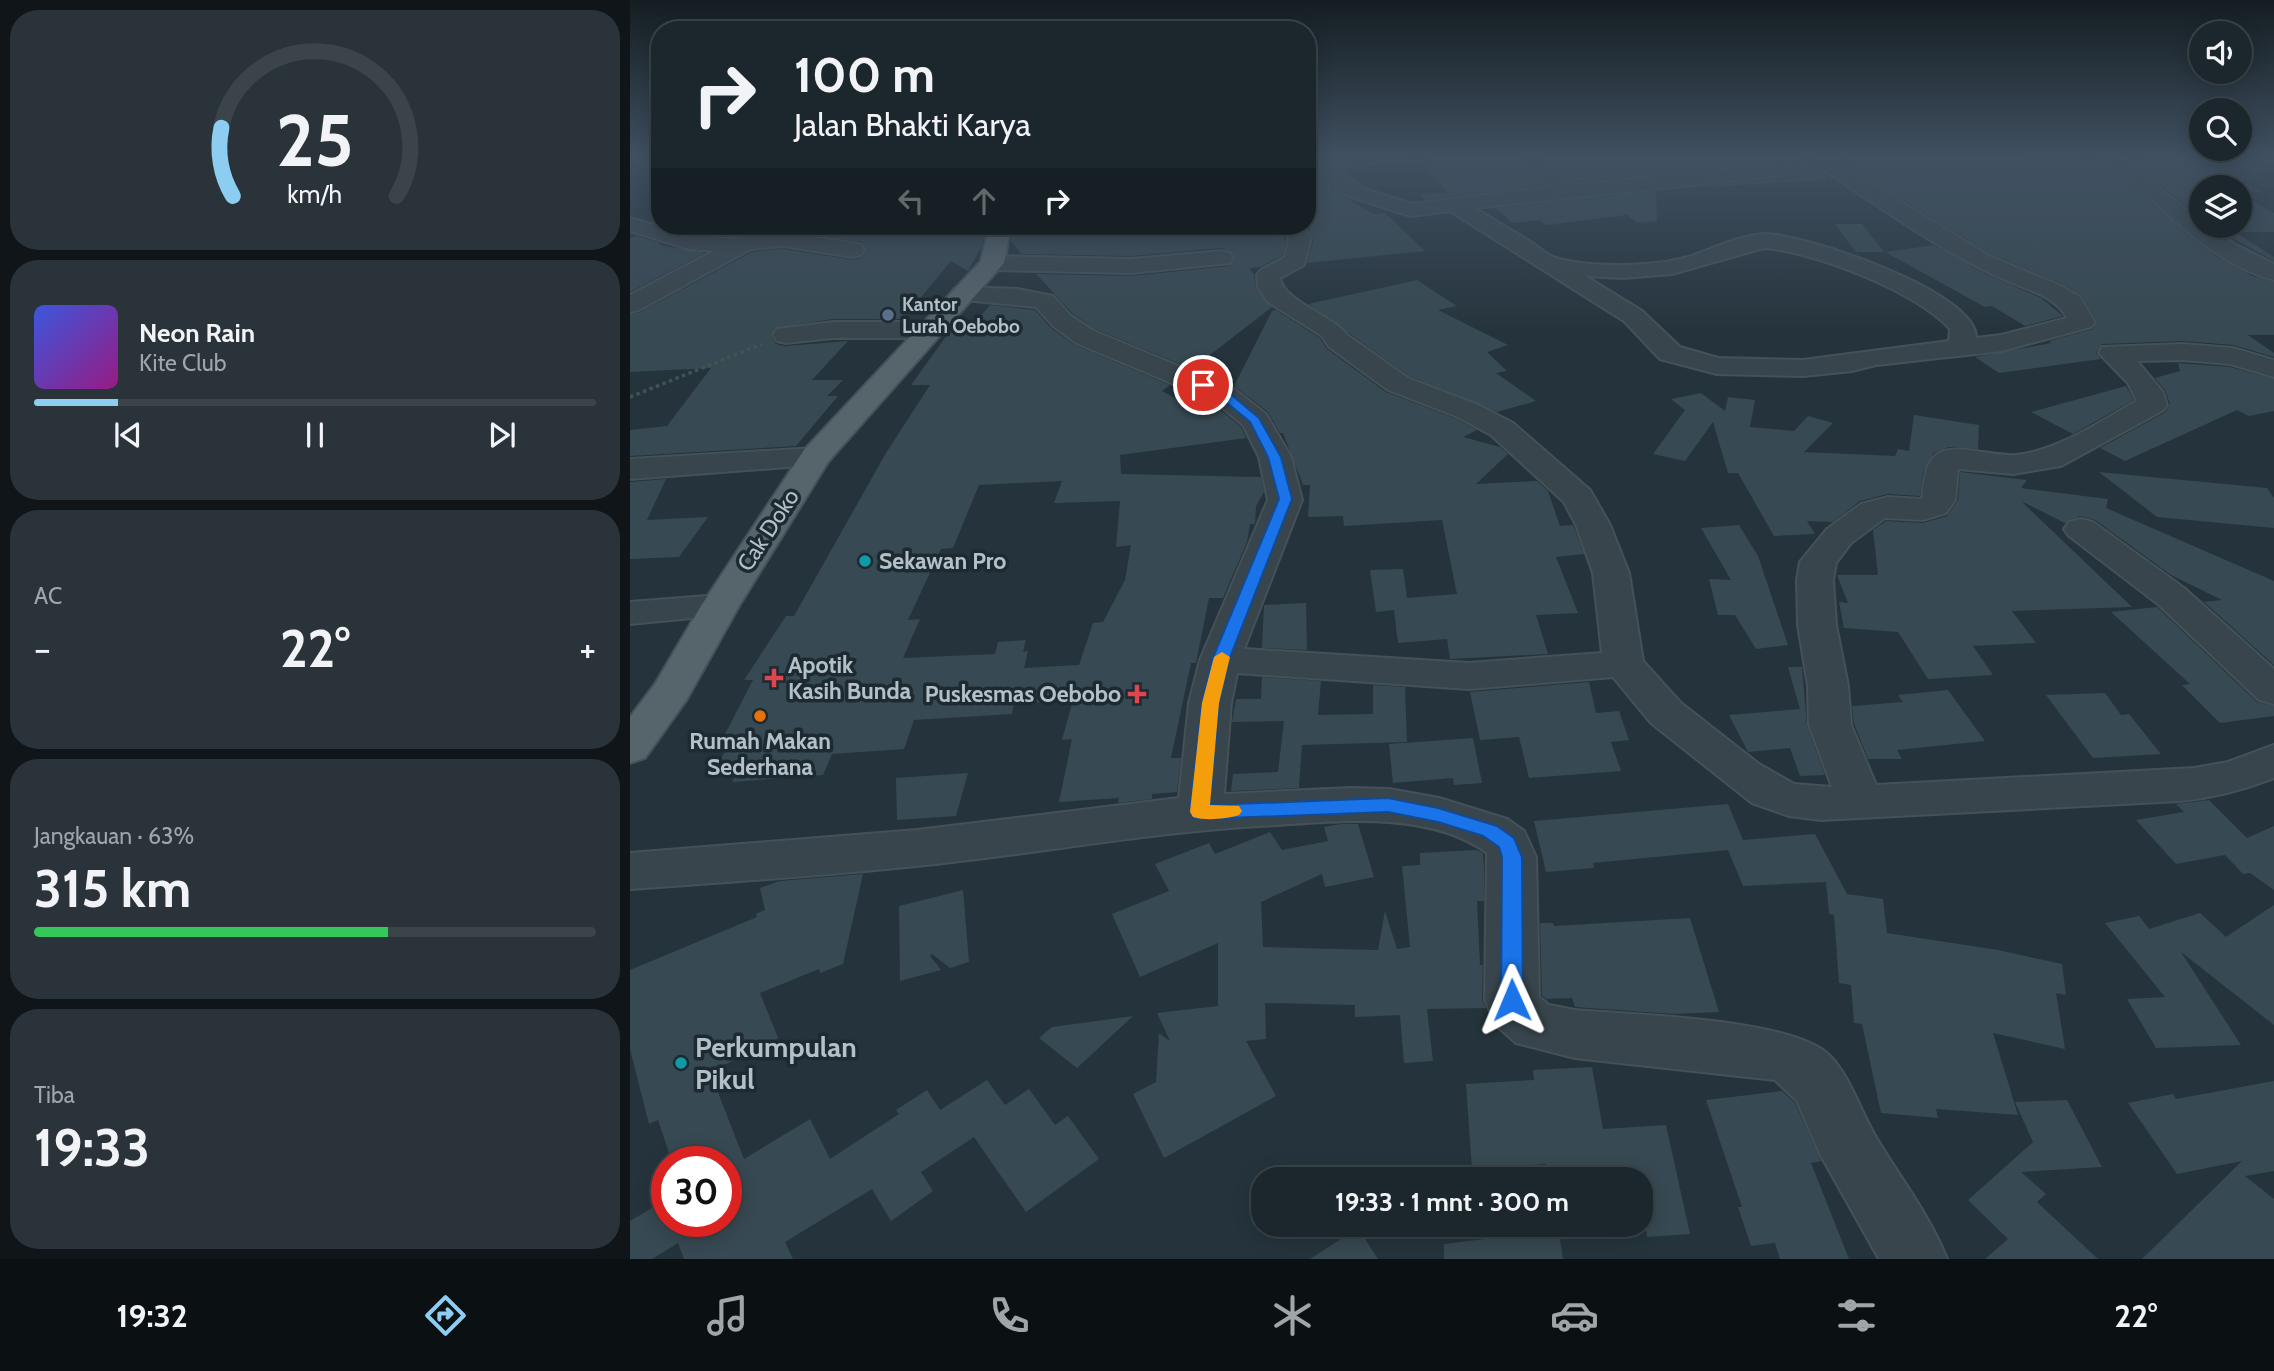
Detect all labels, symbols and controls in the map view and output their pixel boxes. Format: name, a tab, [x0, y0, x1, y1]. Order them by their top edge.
map controls	[2189, 21, 2252, 238]
button: sound	[2189, 21, 2252, 84]
text: 100 m	[794, 45, 935, 104]
icon: right	[679, 49, 770, 140]
text: 25	[276, 96, 354, 184]
button: search	[2189, 98, 2252, 161]
text: Jalan Bhakti Karya	[794, 105, 1031, 144]
button: layers	[2189, 175, 2252, 238]
text: km/h	[288, 179, 342, 209]
icon: left	[892, 182, 930, 220]
icon: ahead	[965, 182, 1003, 220]
icon: right	[1038, 182, 1076, 220]
place label: Kantor Lurah Oebobo	[902, 293, 1020, 338]
marker: Kantor Lurah Oebobo	[880, 307, 896, 323]
text: Neon Rain	[139, 317, 255, 349]
text: Kite Club	[139, 349, 226, 377]
pin	[1173, 355, 1233, 415]
icon: arrive	[1184, 366, 1222, 404]
icon: previous	[109, 416, 147, 454]
icon: pause	[296, 416, 334, 454]
icon: next	[483, 416, 521, 454]
street label: Cak Doko	[731, 484, 805, 576]
place label: Sekawan Pro	[879, 547, 1006, 575]
marker: Sekawan Pro	[857, 553, 873, 569]
text: AC	[34, 582, 62, 610]
text: 22°	[280, 617, 350, 680]
text: −	[34, 625, 51, 672]
text: +	[579, 625, 596, 672]
place label: Apotik Kasih Bunda	[788, 651, 912, 705]
marker: Apotik Kasih Bunda	[766, 670, 782, 686]
place label: Puskesmas Oebobo	[925, 680, 1121, 708]
marker: Puskesmas Oebobo	[1127, 684, 1147, 704]
marker: Rumah Makan Sederhana	[752, 708, 768, 724]
place label: Rumah Makan Sederhana	[689, 727, 831, 781]
text: Jangkauan · 63%	[34, 822, 194, 850]
text: 315 km	[34, 857, 191, 920]
position arrow	[1475, 963, 1549, 1037]
place label: Perkumpulan Pikul	[695, 1030, 857, 1096]
marker: Perkumpulan Pikul	[673, 1055, 689, 1071]
text: Tiba	[34, 1081, 75, 1109]
text: 19:33	[34, 1116, 150, 1179]
speed limit sign: 30	[651, 1146, 742, 1237]
text: 19:33 · 1 mnt · 300 m	[1335, 1186, 1569, 1218]
icon: directions	[421, 1291, 470, 1340]
icon: music	[703, 1291, 752, 1340]
icon: phone	[985, 1291, 1034, 1340]
icon: climate	[1268, 1291, 1317, 1340]
icon: car	[1550, 1291, 1599, 1340]
icon: filters	[1832, 1291, 1881, 1340]
text: 19:32	[117, 1296, 188, 1335]
text: 22°	[2114, 1296, 2157, 1335]

